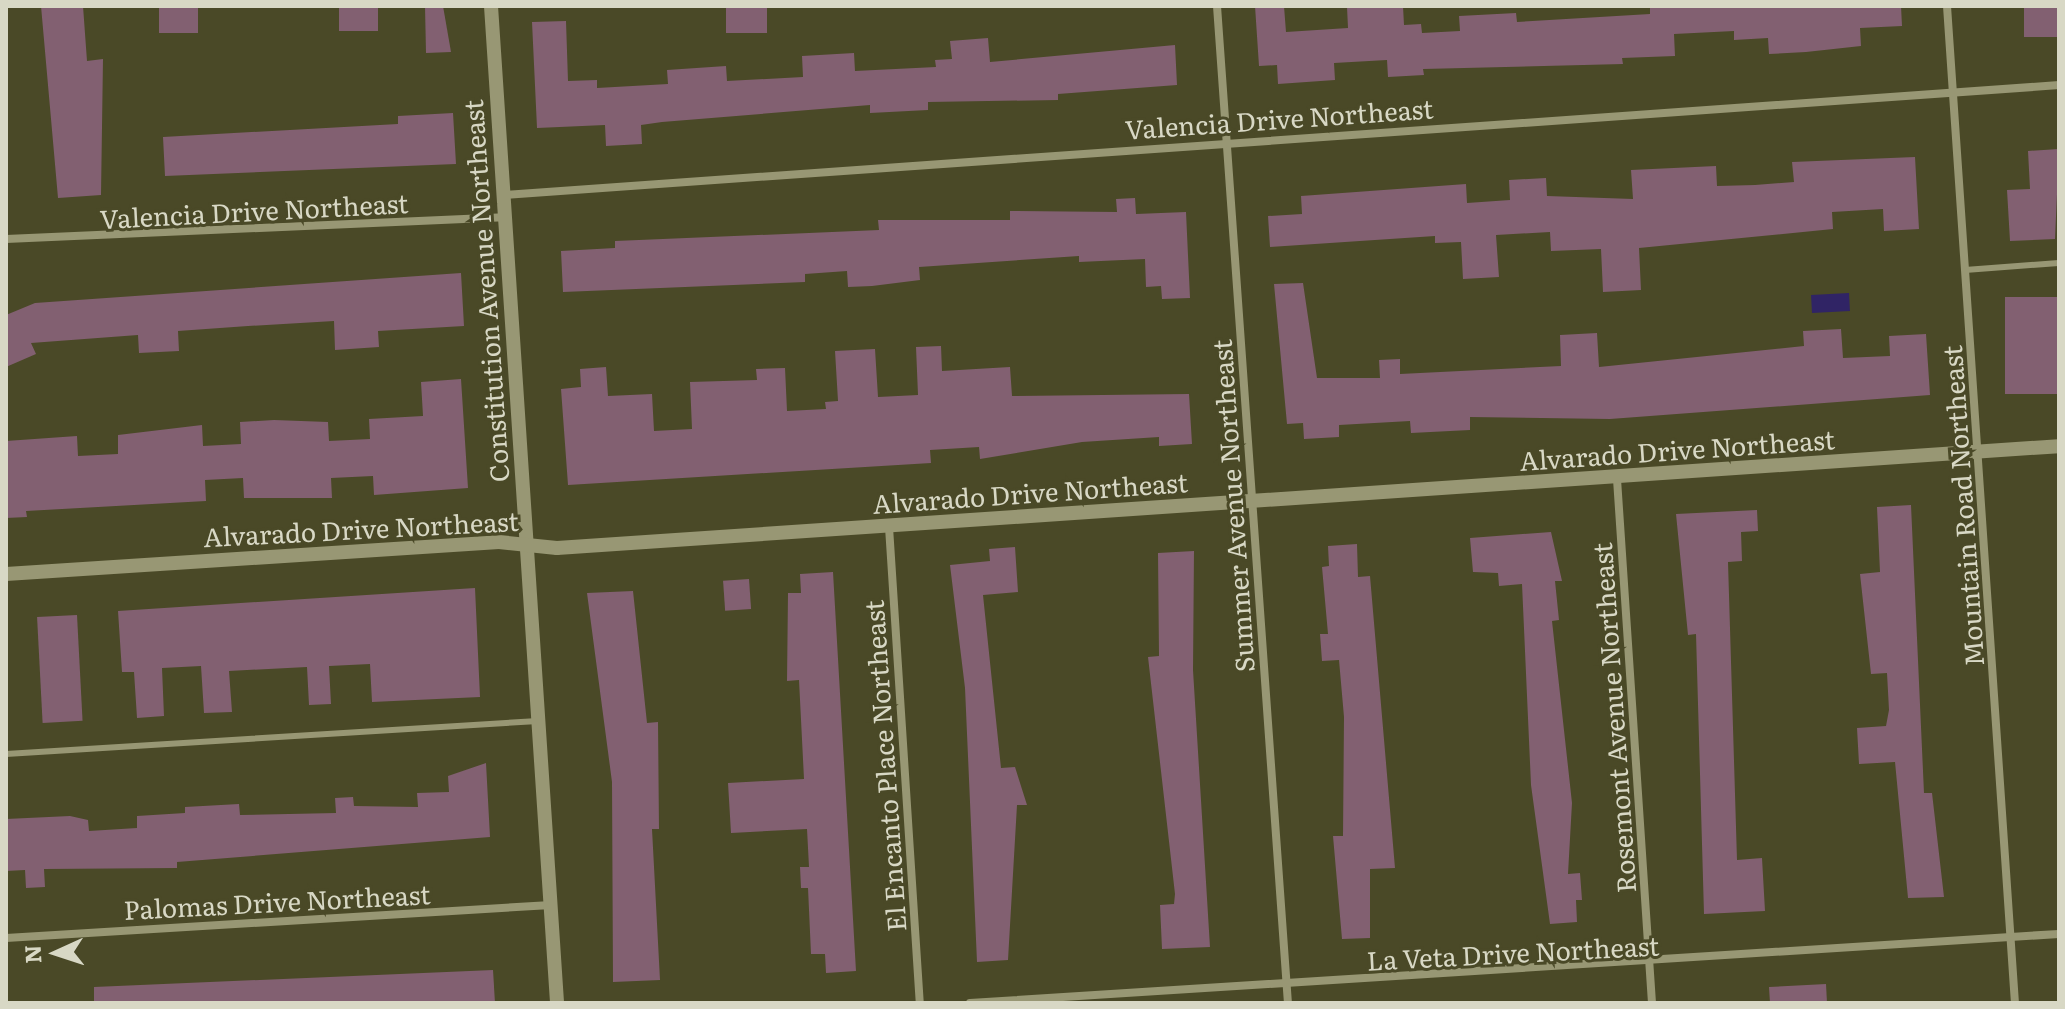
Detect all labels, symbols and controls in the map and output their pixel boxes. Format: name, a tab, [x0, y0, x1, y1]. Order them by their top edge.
street label: Valencia Drive Northeast	[1124, 92, 1434, 144]
street label: Constitution Avenue Northeast	[456, 99, 514, 483]
street label: Valencia Drive Northeast	[99, 186, 409, 234]
street label: Summer Avenue Northeast	[1205, 339, 1259, 673]
street label: Mountain Road Northeast	[1935, 344, 1989, 668]
street label: Alvarado Drive Northeast	[1518, 422, 1836, 476]
street label: Alvarado Drive Northeast	[871, 465, 1189, 519]
street label: Alvarado Drive Northeast	[202, 504, 520, 552]
street label: Rosemont Avenue Northeast	[1585, 542, 1641, 894]
street label: El Encanto Place Northeast	[857, 599, 911, 933]
street label: Palomas Drive Northeast	[123, 877, 431, 925]
north arrow	[16, 913, 96, 993]
street label: La Veta Drive Northeast	[1366, 929, 1660, 975]
text: N	[15, 944, 48, 964]

